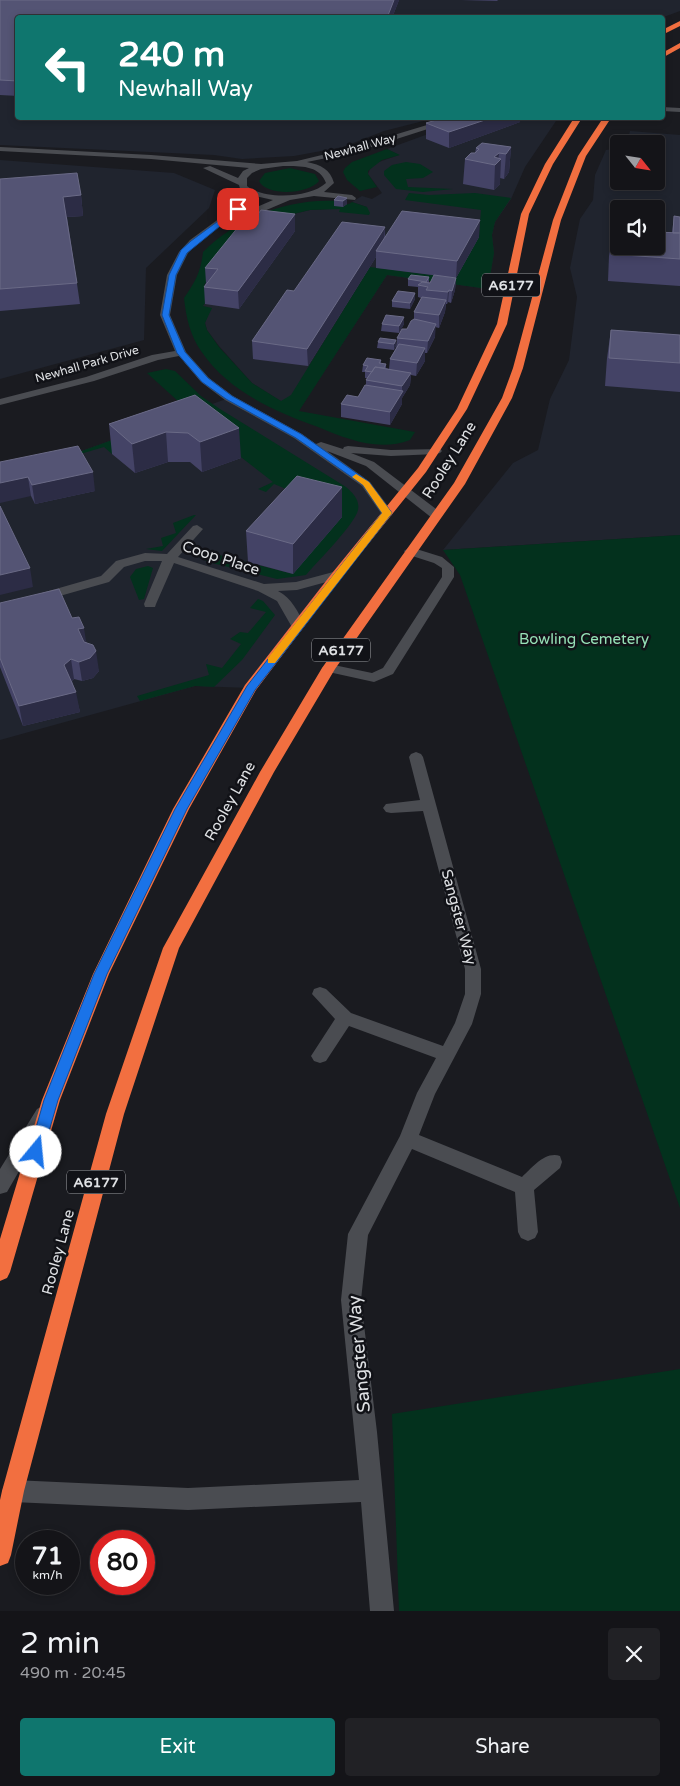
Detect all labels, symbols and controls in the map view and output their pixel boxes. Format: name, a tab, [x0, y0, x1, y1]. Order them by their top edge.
text: 240 m	[118, 34, 225, 76]
icon: left	[35, 35, 100, 100]
text: Newhall Way	[118, 76, 253, 102]
street label: Newhall Way	[323, 131, 398, 163]
north arrow	[610, 135, 665, 190]
map controls	[610, 135, 665, 255]
pin	[217, 188, 259, 230]
icon: arrive	[224, 195, 252, 223]
button: sound	[610, 200, 665, 255]
road number: A6177	[482, 274, 540, 296]
street label: Newhall Park Drive	[34, 342, 141, 385]
street label: Rooley Lane	[418, 418, 480, 502]
street label: Coop Place	[180, 537, 262, 579]
park label: Bowling Cemetery	[519, 630, 649, 648]
road number: A6177	[312, 638, 370, 662]
street label: Rooley Lane	[201, 758, 259, 844]
street label: Sangster Way	[438, 867, 480, 967]
position arrow	[9, 1125, 61, 1177]
road number: A6177	[67, 1170, 125, 1194]
street label: Rooley Lane	[38, 1207, 78, 1297]
street label: Sangster Way	[343, 1294, 375, 1414]
speed limit sign: 80	[90, 1530, 155, 1595]
text: 71	[32, 1541, 63, 1571]
text: km/h	[32, 1568, 63, 1582]
text: 2 min	[20, 1625, 100, 1662]
button: close	[608, 1628, 660, 1680]
text: 490 m · 20:45	[20, 1663, 126, 1683]
button: Exit	[20, 1718, 335, 1776]
button: Share	[345, 1718, 660, 1776]

